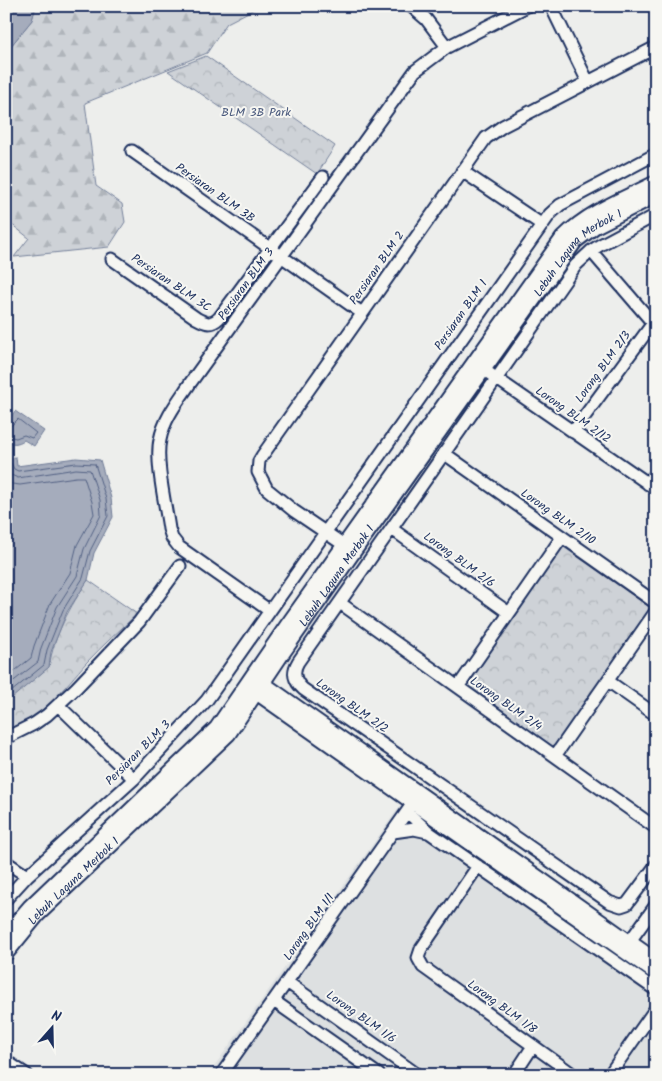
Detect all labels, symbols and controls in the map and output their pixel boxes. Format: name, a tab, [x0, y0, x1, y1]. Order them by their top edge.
park label: BLM 3B Park	[221, 103, 291, 122]
street label: Persiaran BLM 3B	[171, 158, 259, 228]
street label: Lebuh Laguna Merbok 1	[529, 204, 626, 301]
street label: Persiaran BLM 2	[345, 227, 409, 309]
street label: Persiaran BLM 3	[213, 244, 279, 324]
street label: Persiaran BLM 3C	[127, 249, 215, 317]
street label: Persiaran BLM 1	[430, 276, 493, 354]
street label: Lorong BLM 2/3	[570, 327, 636, 407]
street label: Lorong BLM 2/12	[531, 382, 615, 448]
street label: Lorong BLM 2/10	[517, 484, 599, 550]
street label: Lebuh Laguna Merbok 1	[294, 521, 379, 631]
street label: Lorong BLM 2/6	[419, 527, 499, 593]
street label: Lorong BLM 2/4	[466, 672, 546, 736]
street label: Lorong BLM 2/2	[312, 674, 392, 738]
street label: Persiaran BLM 3	[101, 716, 175, 790]
street label: Lebuh Laguna Merbok 1	[23, 832, 124, 929]
street label: Lorong BLM 1/1	[279, 889, 339, 965]
street label: Lorong BLM 1/8	[463, 975, 541, 1039]
street label: Lorong BLM 1/6	[322, 986, 400, 1048]
north arrow	[28, 1004, 78, 1054]
text: N	[48, 1005, 64, 1029]

